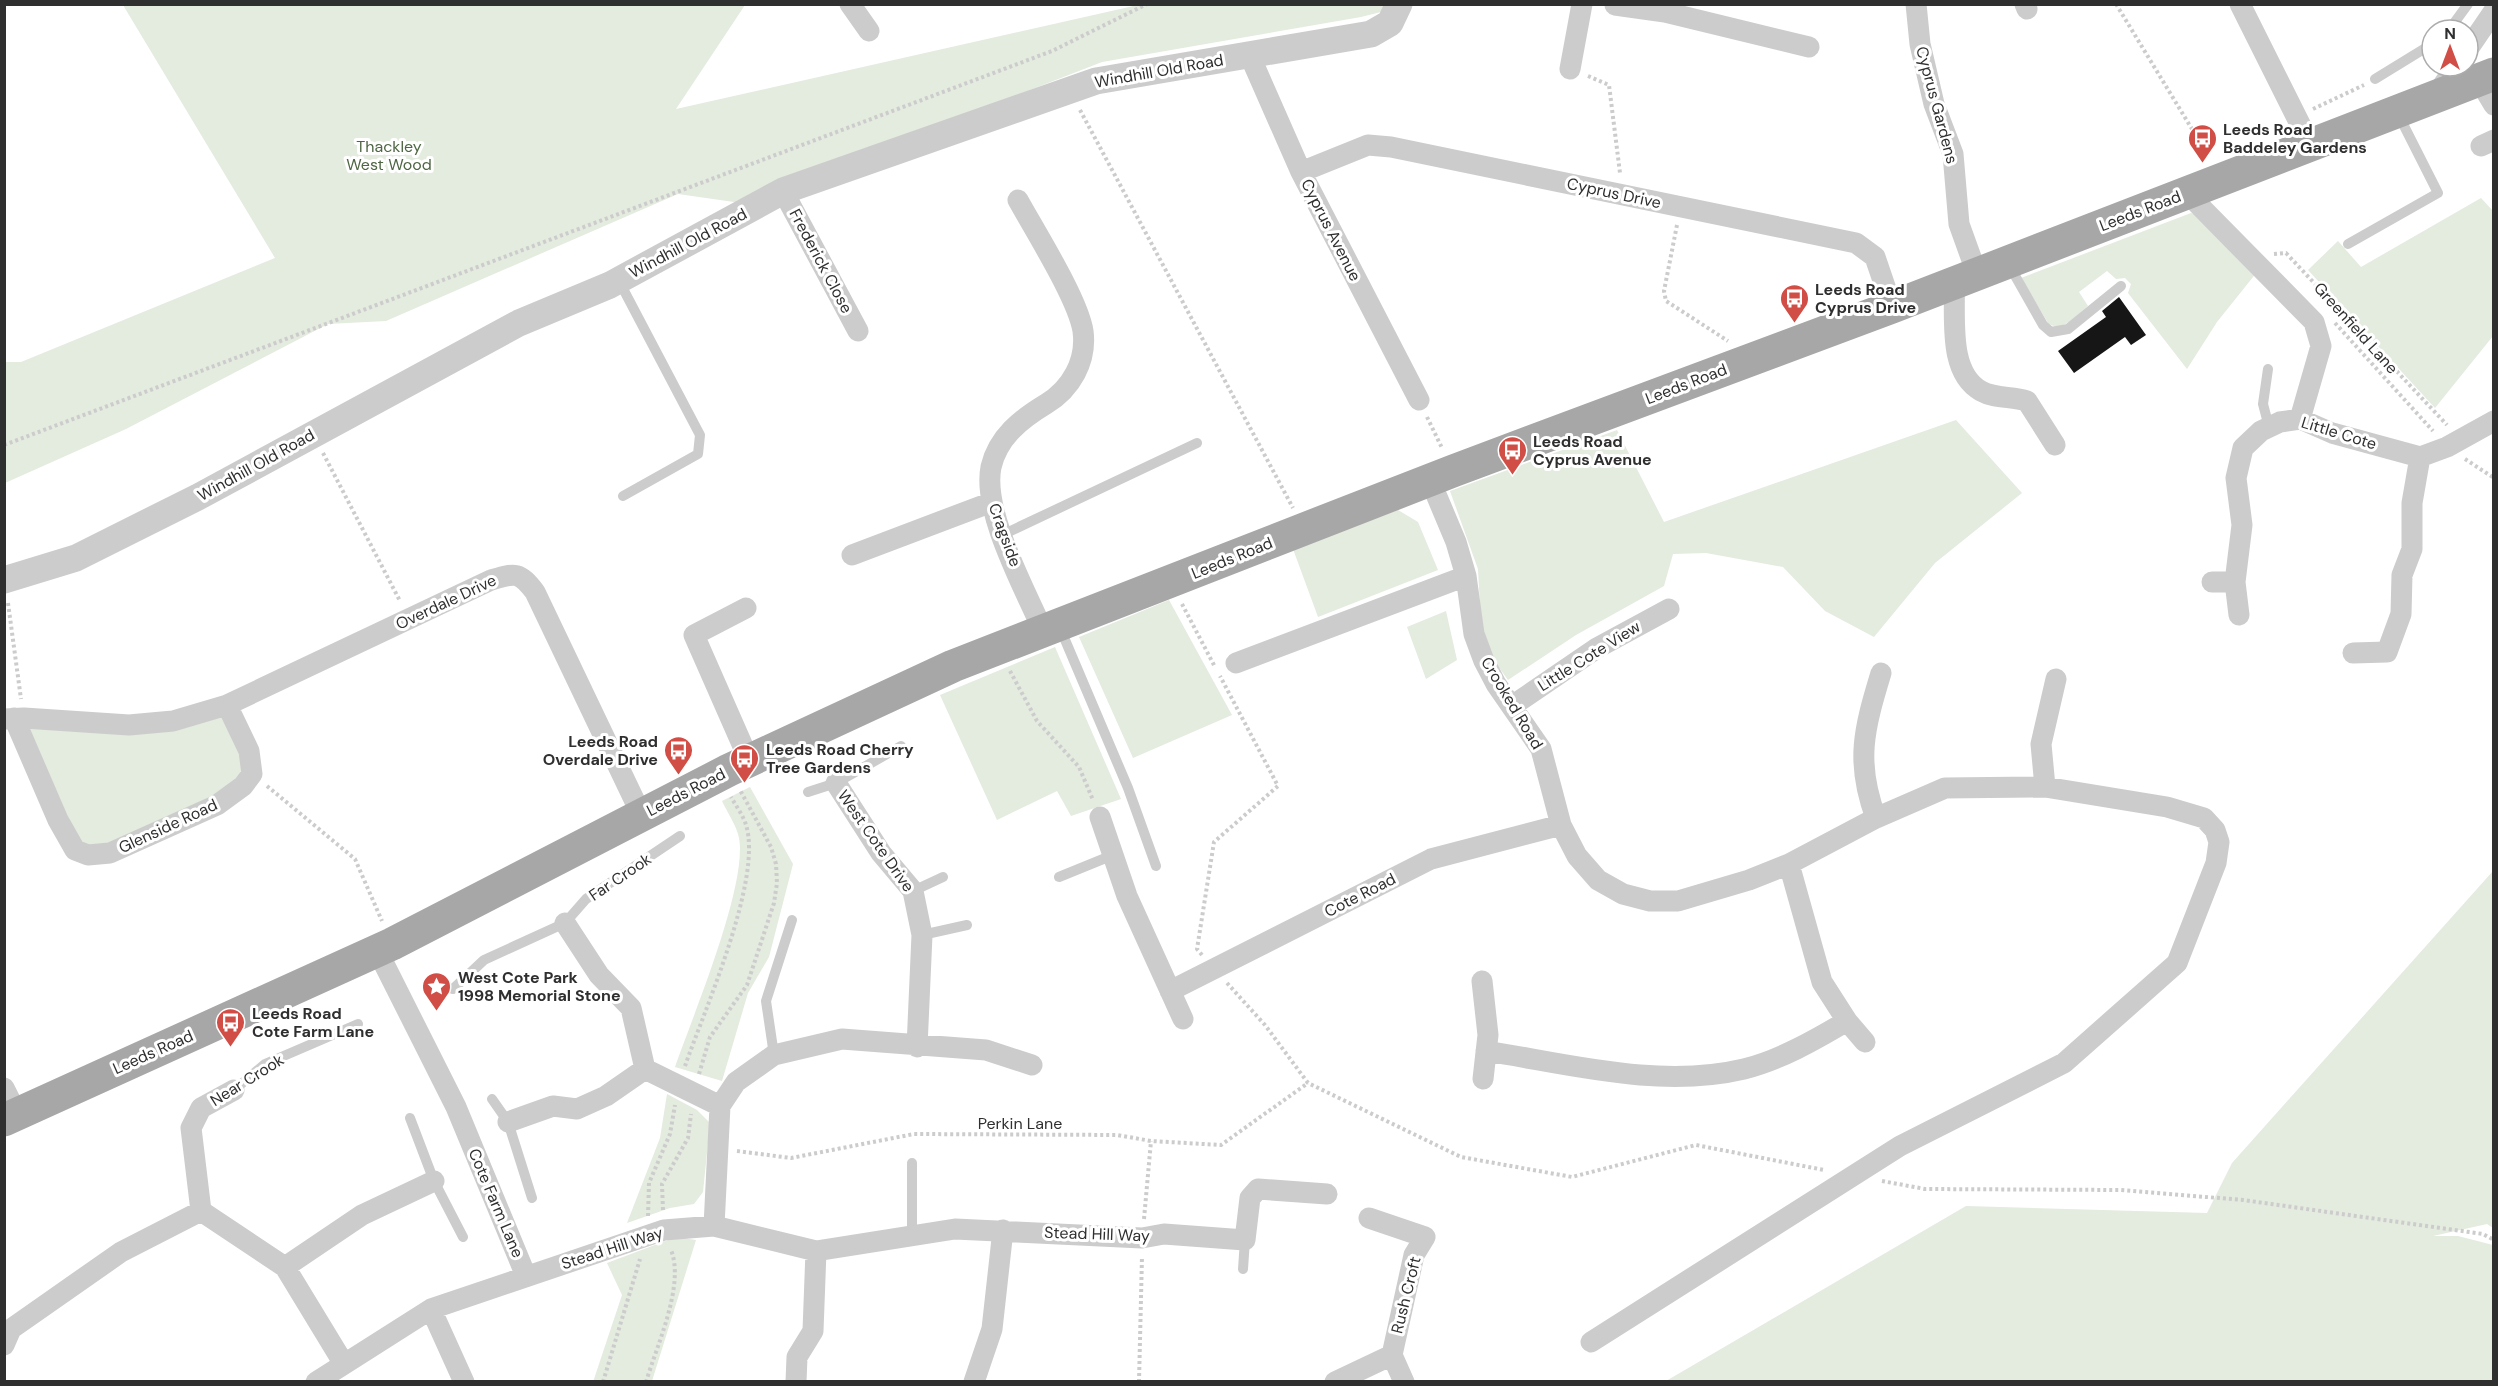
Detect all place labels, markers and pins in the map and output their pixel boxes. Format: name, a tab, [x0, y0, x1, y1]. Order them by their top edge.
place label: Leeds Road Baddeley Gardens	[2223, 119, 2367, 158]
bus stop icon: Leeds Road Baddeley Gardens	[2186, 122, 2218, 164]
place label: Leeds Road Cyprus Drive	[1815, 279, 1916, 318]
bus stop icon: Leeds Road Cyprus Drive	[1778, 282, 1810, 324]
place label: Leeds Road Cyprus Avenue	[1533, 431, 1652, 470]
bus stop icon: Leeds Road Cyprus Avenue	[1496, 434, 1528, 476]
place label: Leeds Road Overdale Drive	[543, 731, 658, 770]
bus stop icon: Leeds Road Overdale Drive	[663, 734, 695, 776]
place label: Leeds Road Cherry Tree Gardens	[766, 739, 914, 778]
bus stop icon: Leeds Road Cherry Tree Gardens	[729, 742, 761, 784]
place label: West Cote Park 1998 Memorial Stone	[458, 967, 621, 1006]
place icon: West Cote Park 1998 Memorial Stone	[421, 970, 453, 1012]
place label: Leeds Road Cote Farm Lane	[252, 1003, 374, 1042]
bus stop icon: Leeds Road Cote Farm Lane	[215, 1006, 247, 1048]

